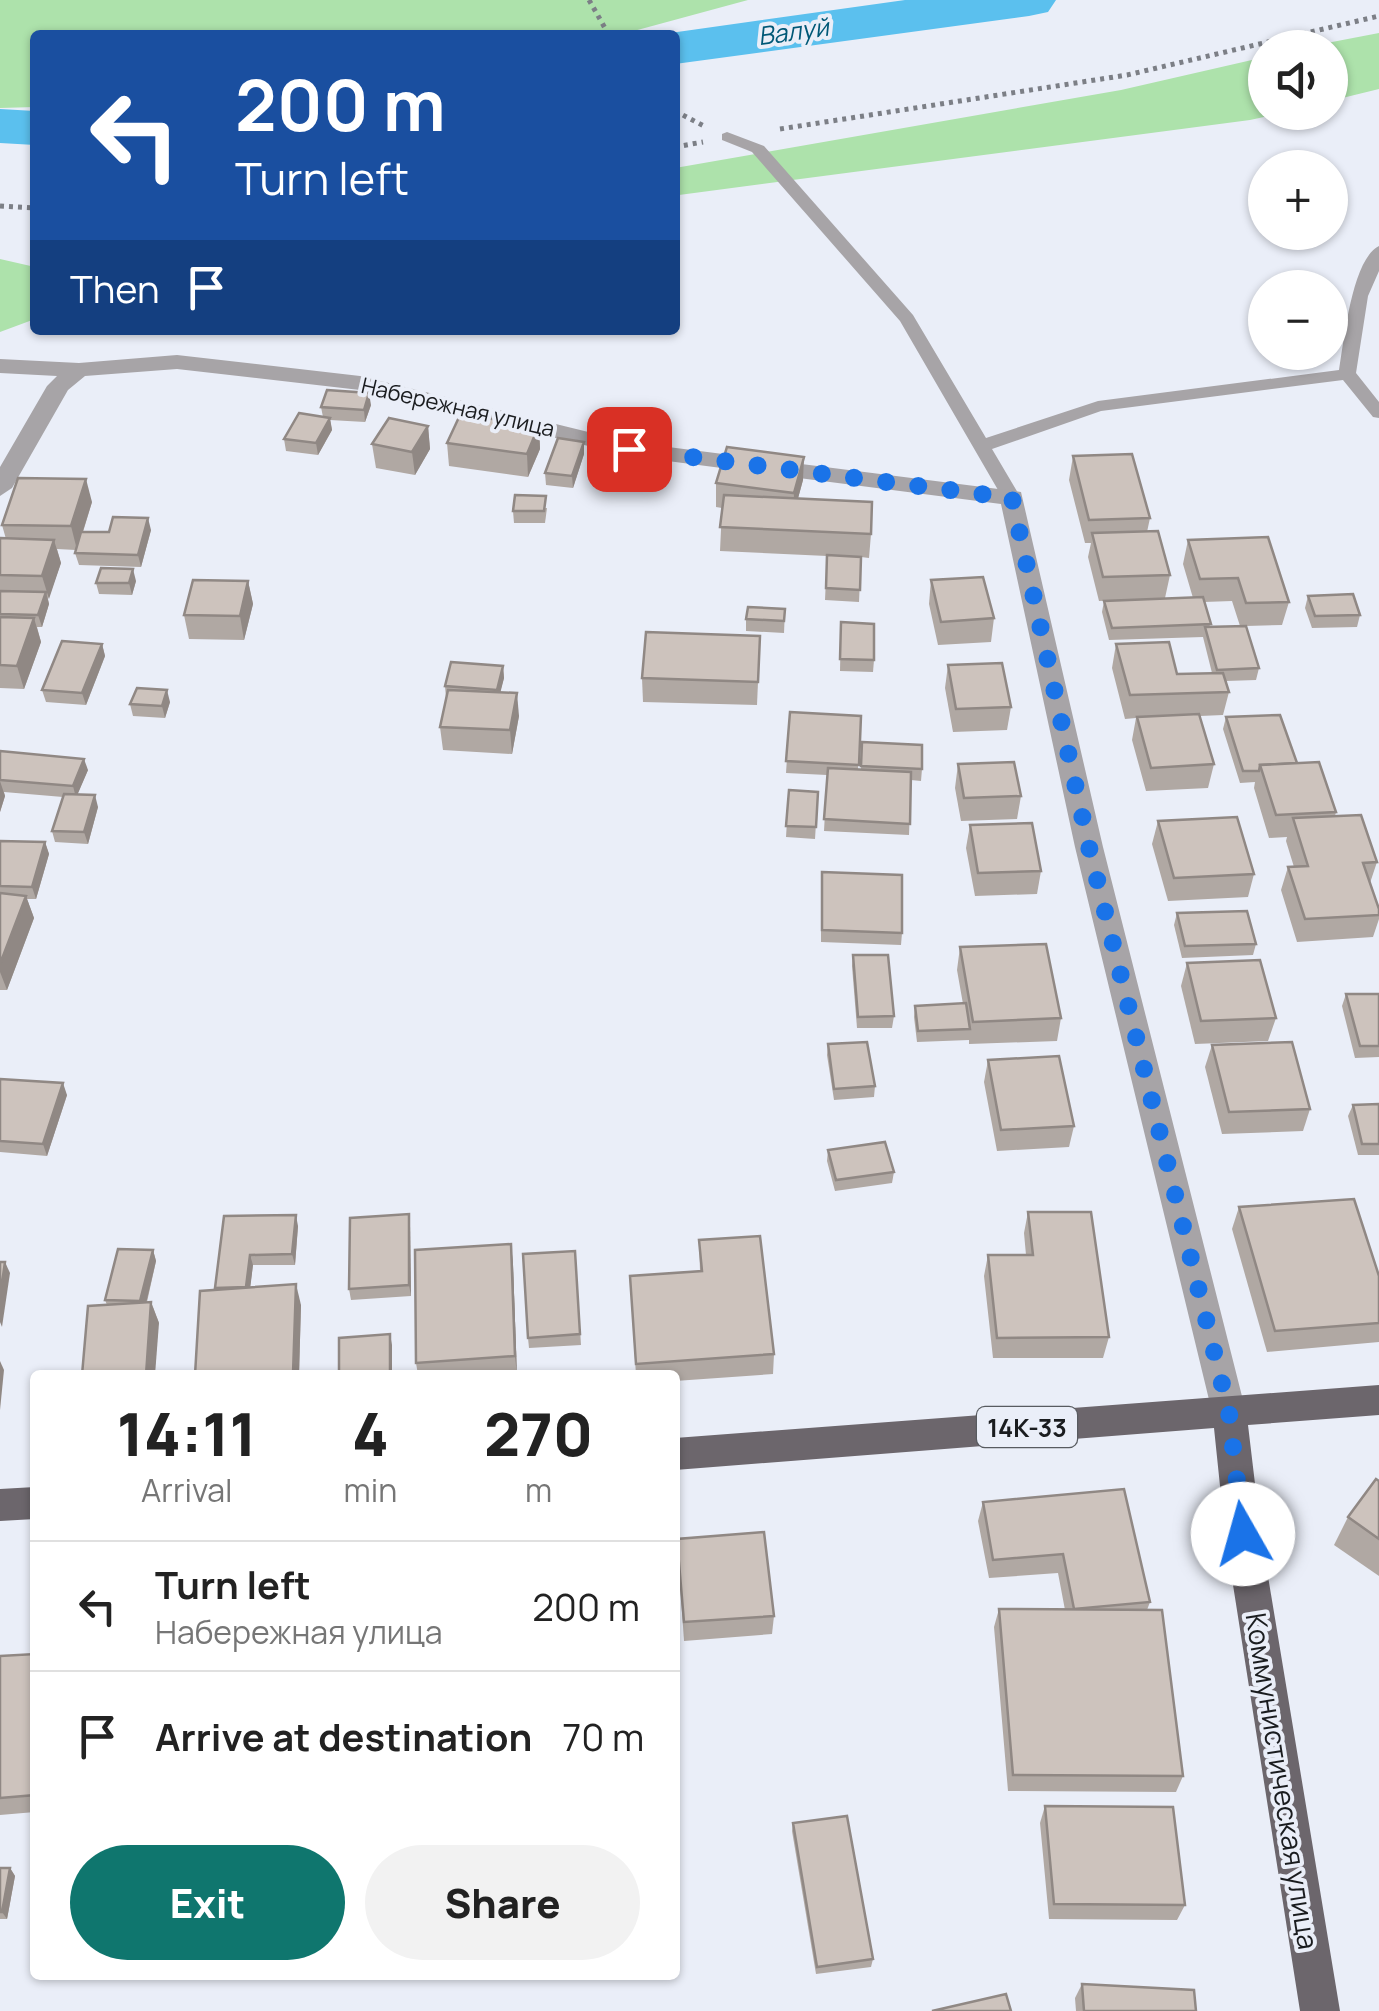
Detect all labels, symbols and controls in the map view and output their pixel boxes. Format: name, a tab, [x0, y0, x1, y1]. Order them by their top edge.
water label: Валуй	[755, 8, 832, 53]
map controls	[1248, 30, 1348, 370]
button: sound	[1248, 30, 1348, 130]
text: 200 m	[235, 56, 446, 152]
icon: left	[70, 70, 200, 200]
text: Turn left	[235, 147, 409, 209]
button: +	[1248, 150, 1348, 250]
icon: arrive	[179, 260, 234, 315]
text: Then	[70, 262, 159, 314]
button: −	[1248, 270, 1348, 370]
street label: Набережная улица	[358, 370, 558, 444]
pin	[587, 407, 672, 492]
icon: arrive	[602, 422, 657, 477]
text: 14:11	[117, 1392, 257, 1474]
text: 4	[352, 1392, 389, 1474]
text: 270	[484, 1392, 593, 1474]
road number: 14К-33	[977, 1407, 1077, 1447]
text: Arrival	[141, 1468, 232, 1512]
text: min	[344, 1468, 397, 1512]
text: m	[525, 1468, 552, 1512]
position arrow	[1191, 1482, 1295, 1586]
text: Turn left	[155, 1558, 311, 1610]
icon: left	[70, 1579, 125, 1634]
text: 200 m	[532, 1580, 640, 1632]
text: Набережная улица	[155, 1610, 443, 1654]
street label: Коммунистическая улица	[1238, 1610, 1328, 1952]
icon: arrive	[70, 1709, 125, 1764]
text: Arrive at destination	[155, 1710, 532, 1762]
text: 70 m	[562, 1710, 644, 1762]
button: Exit	[70, 1845, 345, 1960]
button: Share	[365, 1845, 640, 1960]

